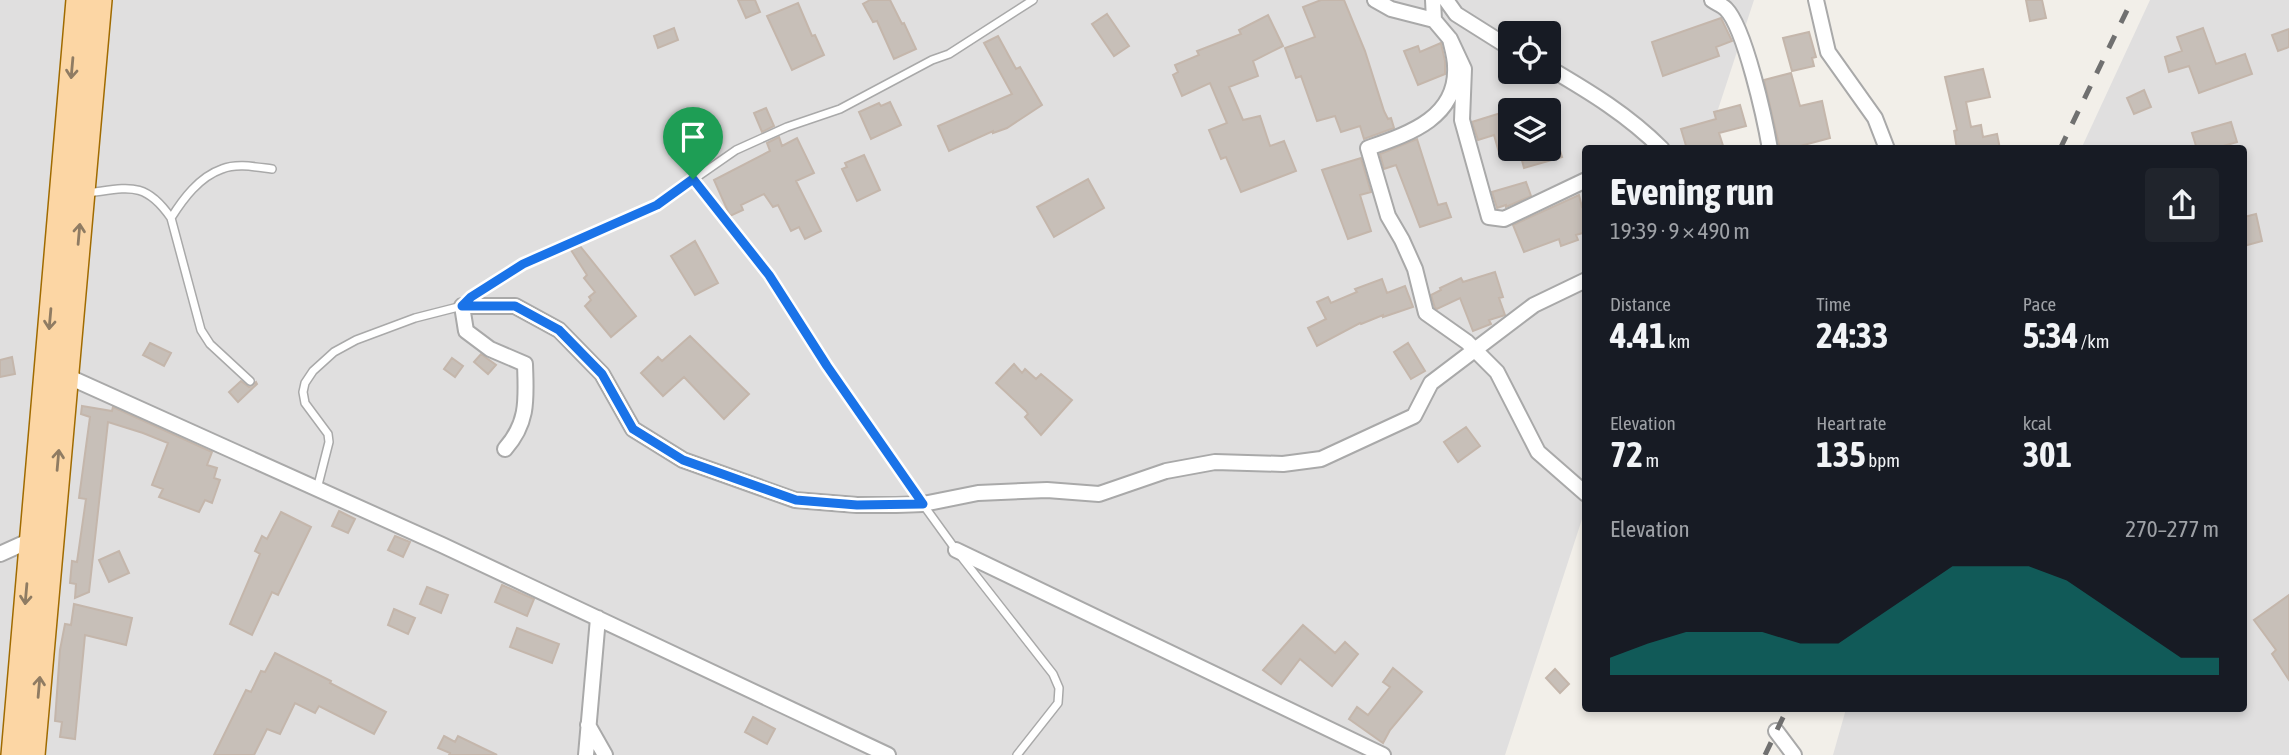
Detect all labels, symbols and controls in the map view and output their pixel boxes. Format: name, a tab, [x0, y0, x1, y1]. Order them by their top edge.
map controls	[1498, 21, 1561, 161]
button: locate	[1498, 21, 1561, 84]
one-way arrow	[65, 56, 78, 79]
button: layers	[1498, 98, 1561, 161]
pin	[663, 107, 723, 179]
icon: arrive	[674, 118, 712, 156]
button: share	[2145, 168, 2219, 242]
text: Evening run	[1610, 170, 1774, 213]
text: 19:39 · 9 × 490 m	[1610, 218, 1750, 244]
one-way arrow	[73, 223, 86, 246]
text: Distance	[1610, 293, 1671, 315]
text: Time	[1816, 293, 1851, 315]
text: Pace	[2023, 293, 2056, 315]
one-way arrow	[44, 307, 57, 330]
text: 4.41	[1610, 315, 1666, 355]
text: 24:33	[1816, 315, 1888, 355]
text: 5:34	[2023, 315, 2078, 355]
text: km	[1666, 330, 1690, 352]
text: /km	[2078, 330, 2109, 352]
text: Elevation	[1610, 412, 1676, 434]
text: Heart rate	[1816, 412, 1886, 434]
text: kcal	[2023, 412, 2052, 434]
text: 72	[1610, 434, 1643, 474]
text: 135	[1816, 434, 1866, 474]
text: 301	[2023, 434, 2072, 474]
text: m	[1643, 449, 1659, 471]
text: bpm	[1866, 449, 1900, 471]
one-way arrow	[52, 450, 65, 472]
text: Elevation	[1610, 516, 1690, 542]
text: 270–277 m	[2125, 516, 2219, 542]
one-way arrow	[20, 583, 33, 605]
one-way arrow	[33, 676, 46, 699]

